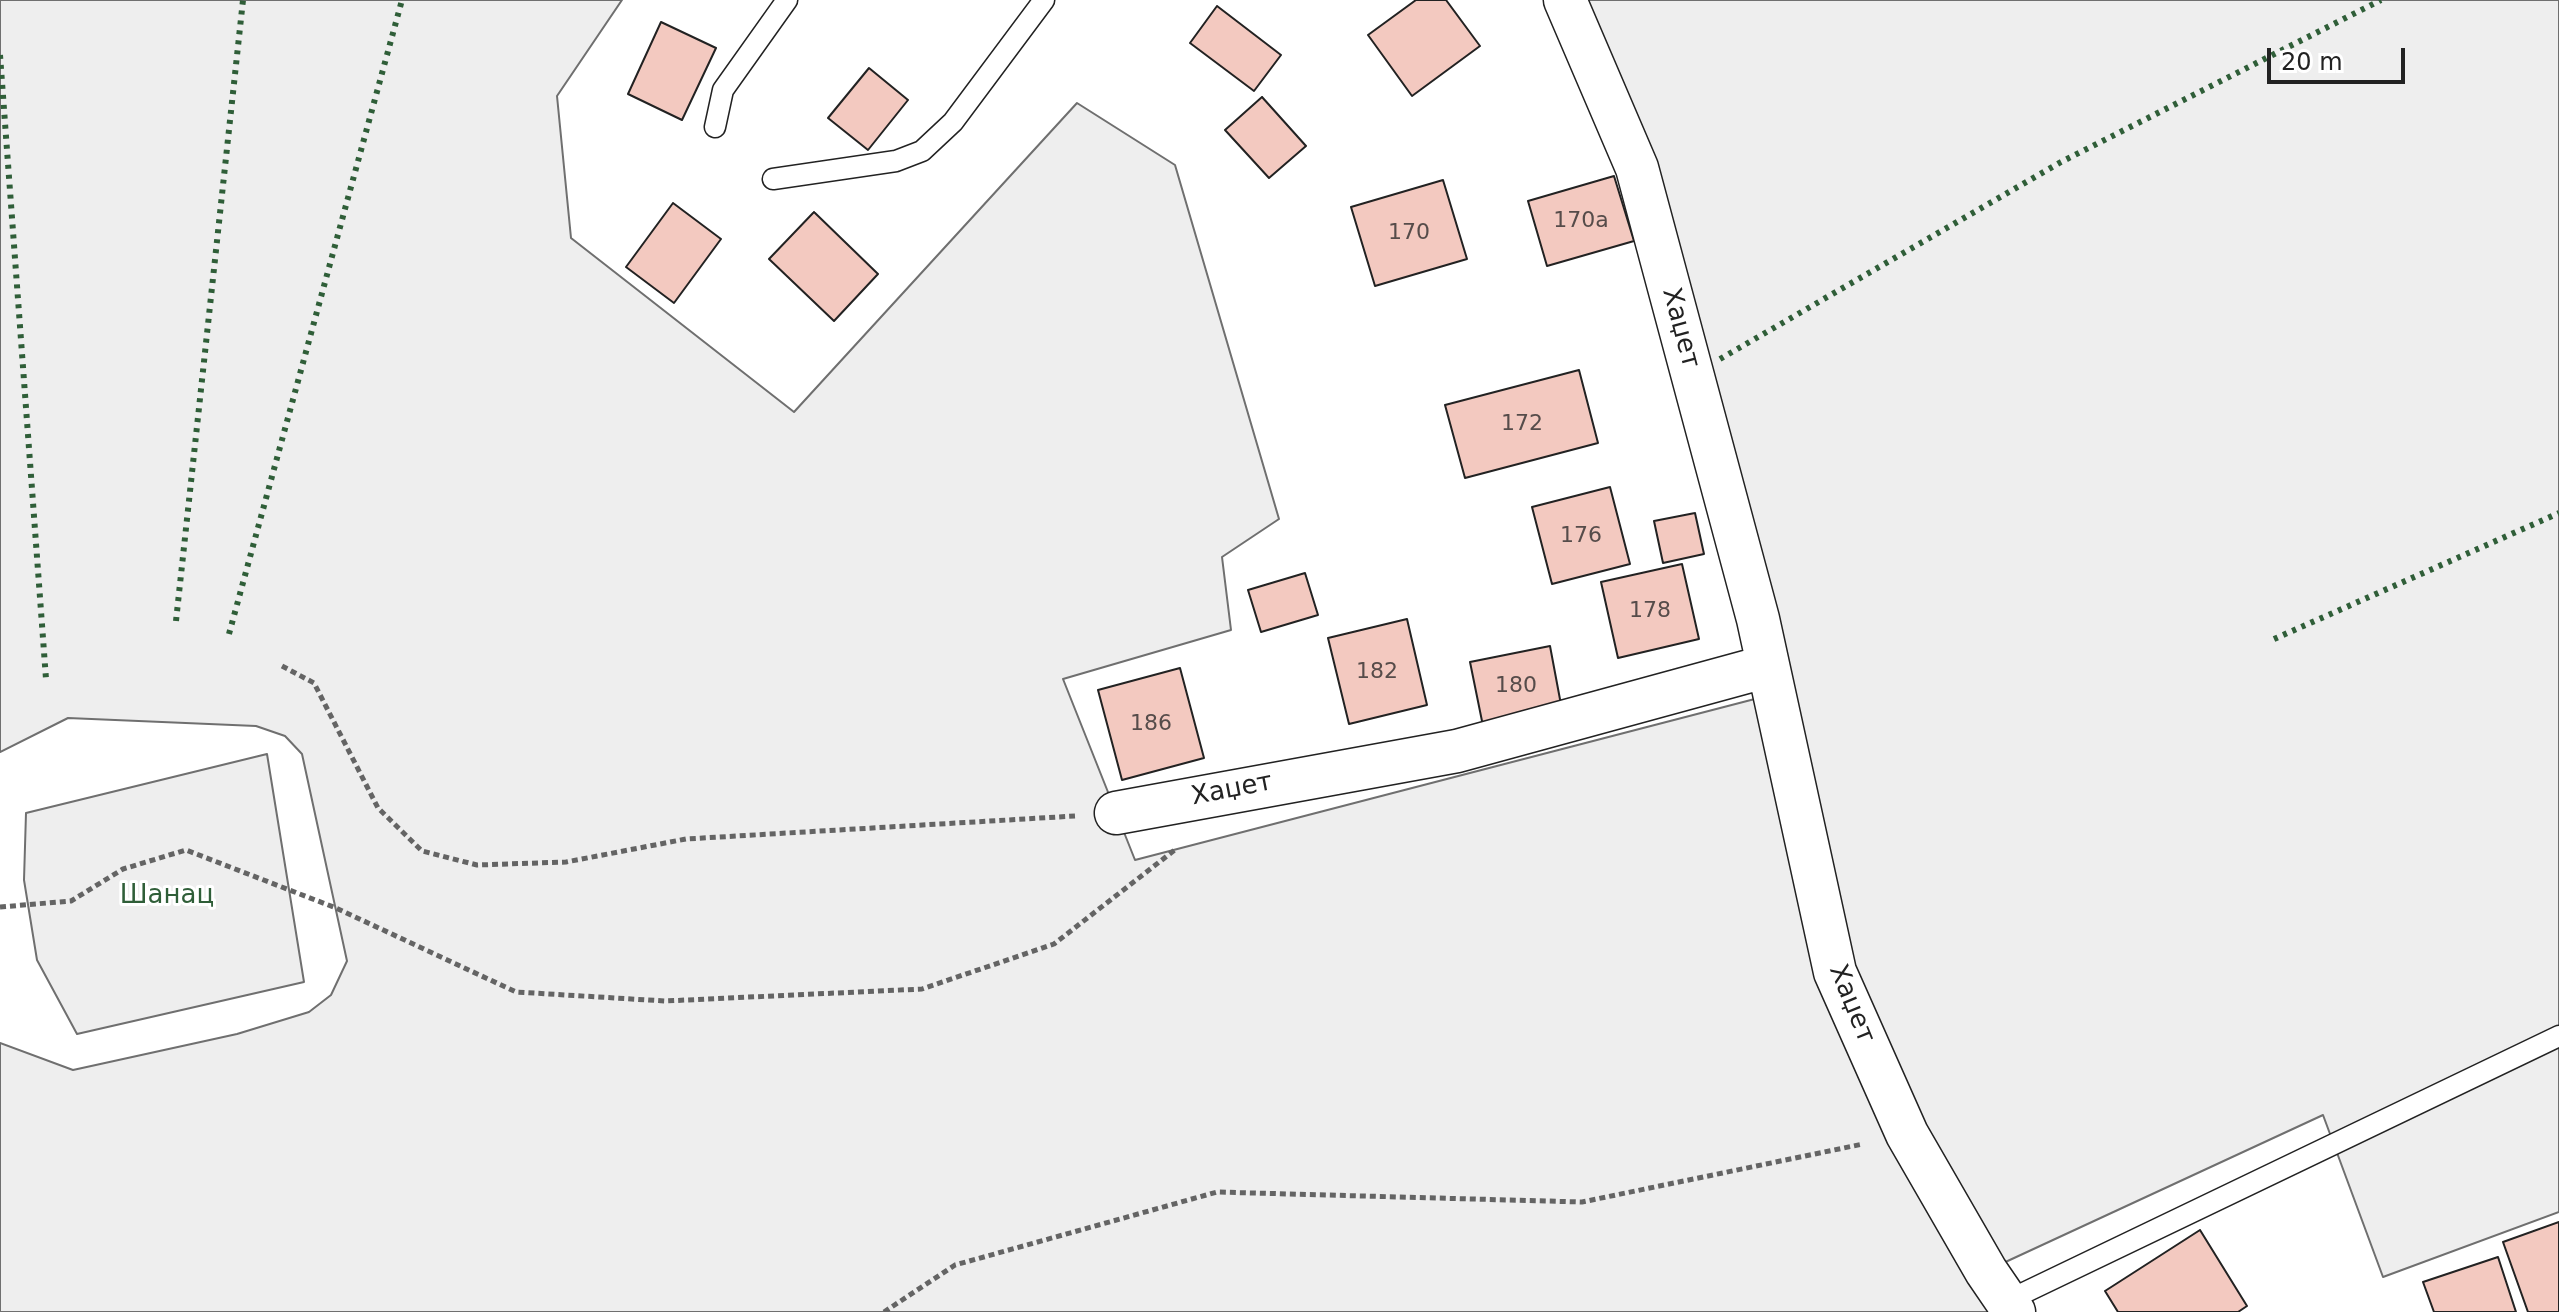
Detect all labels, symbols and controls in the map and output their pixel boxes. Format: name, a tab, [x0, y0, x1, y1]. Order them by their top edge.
scale bar	[2271, 32, 2409, 82]
text: 20 m	[2281, 48, 2343, 76]
house number: 170a	[1553, 208, 1609, 234]
house number: 170	[1388, 220, 1430, 246]
street label: Хаџет	[1654, 284, 1706, 372]
house number: 172	[1501, 411, 1543, 437]
house number: 176	[1560, 523, 1602, 549]
house number: 178	[1629, 598, 1671, 624]
house number: 182	[1356, 659, 1398, 685]
house number: 180	[1495, 673, 1537, 699]
house number: 186	[1130, 711, 1172, 737]
street label: Хаџет	[1189, 767, 1275, 813]
park label: Шанац	[120, 880, 214, 912]
street label: Хаџет	[1821, 960, 1881, 1048]

